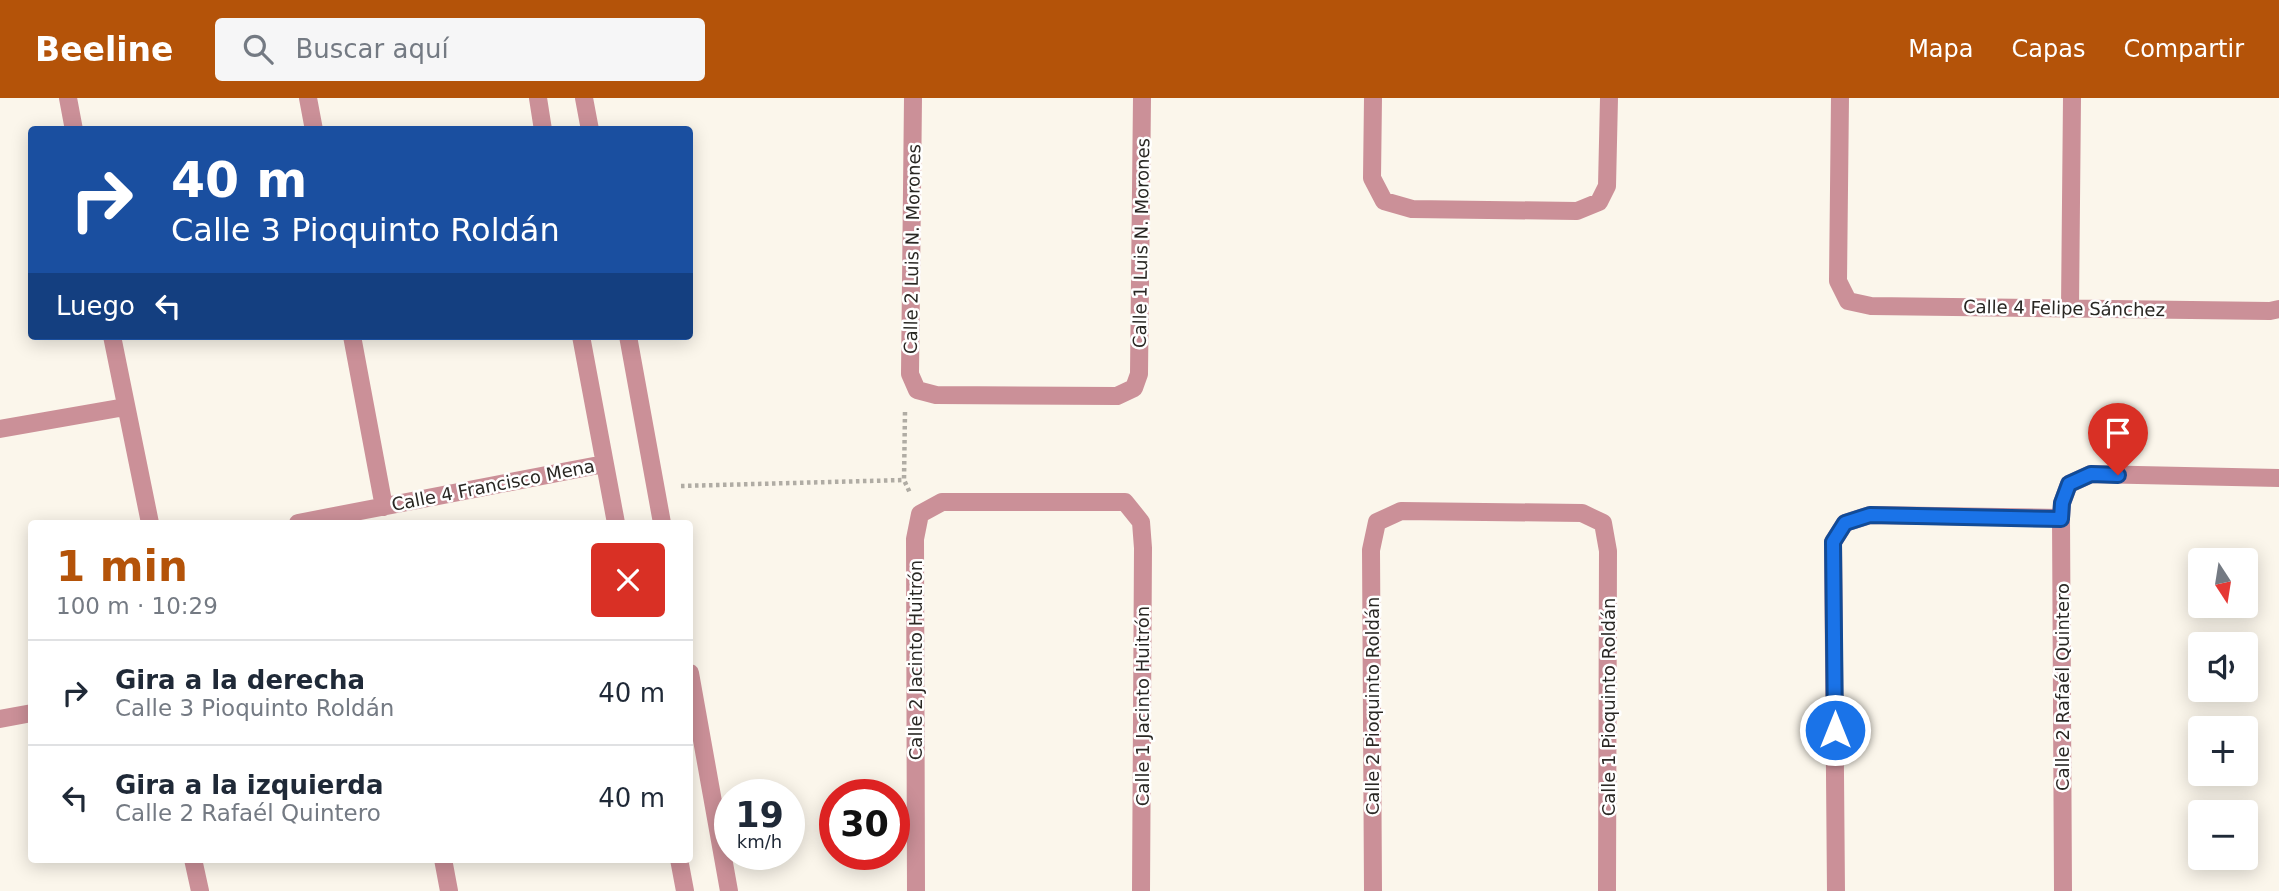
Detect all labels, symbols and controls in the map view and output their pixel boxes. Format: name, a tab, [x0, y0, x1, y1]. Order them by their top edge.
search box	[215, 18, 705, 81]
text: Beeline	[35, 30, 173, 69]
icon: search	[239, 30, 277, 68]
text: Buscar aquí	[295, 34, 449, 64]
text: Mapa	[1908, 35, 1974, 63]
text: Capas	[2012, 35, 2085, 63]
text: Compartir	[2123, 35, 2244, 63]
street label: Calle 1 Luis N. Morones	[1129, 138, 1153, 348]
street label: Calle 2 Luis N. Morones	[900, 144, 924, 354]
text: 40 m	[171, 152, 307, 209]
icon: right	[56, 154, 147, 245]
text: Calle 3 Pioquinto Roldán	[171, 211, 560, 249]
icon: left	[149, 287, 187, 325]
text: Luego	[56, 291, 135, 321]
street label: Calle 4 Felipe Sánchez	[1963, 296, 2165, 320]
pin	[2088, 403, 2148, 475]
icon: arrive	[2099, 414, 2137, 452]
street label: Calle 4 Francisco Mena	[390, 455, 596, 515]
text: 1 min	[56, 542, 188, 591]
button: close	[591, 543, 665, 617]
north arrow	[2188, 548, 2258, 618]
map controls	[2188, 548, 2258, 870]
street label: Calle 2 Jacinto Huitrón	[905, 560, 926, 760]
street label: Calle 2 Rafaél Quintero	[2052, 583, 2073, 791]
text: 100 m · 10:29	[56, 593, 218, 619]
street label: Calle 2 Pioquinto Roldán	[1362, 597, 1383, 815]
street label: Calle 1 Pioquinto Roldán	[1598, 598, 1619, 816]
street label: Calle 1 Jacinto Huitrón	[1132, 606, 1153, 806]
button: sound	[2188, 632, 2258, 702]
text: Gira a la derecha	[115, 665, 365, 695]
icon: right	[56, 674, 94, 712]
text: 40 m	[598, 678, 665, 708]
position arrow	[1798, 693, 1872, 767]
text: Calle 3 Pioquinto Roldán	[115, 695, 394, 721]
button: +	[2188, 716, 2258, 786]
text: Gira a la izquierda	[115, 770, 383, 800]
icon: left	[56, 779, 94, 817]
speed limit sign: 30	[819, 779, 910, 870]
text: 40 m	[598, 783, 665, 813]
text: 19	[735, 795, 784, 835]
text: Calle 2 Rafaél Quintero	[115, 800, 381, 826]
button: −	[2188, 800, 2258, 870]
text: km/h	[737, 831, 782, 852]

